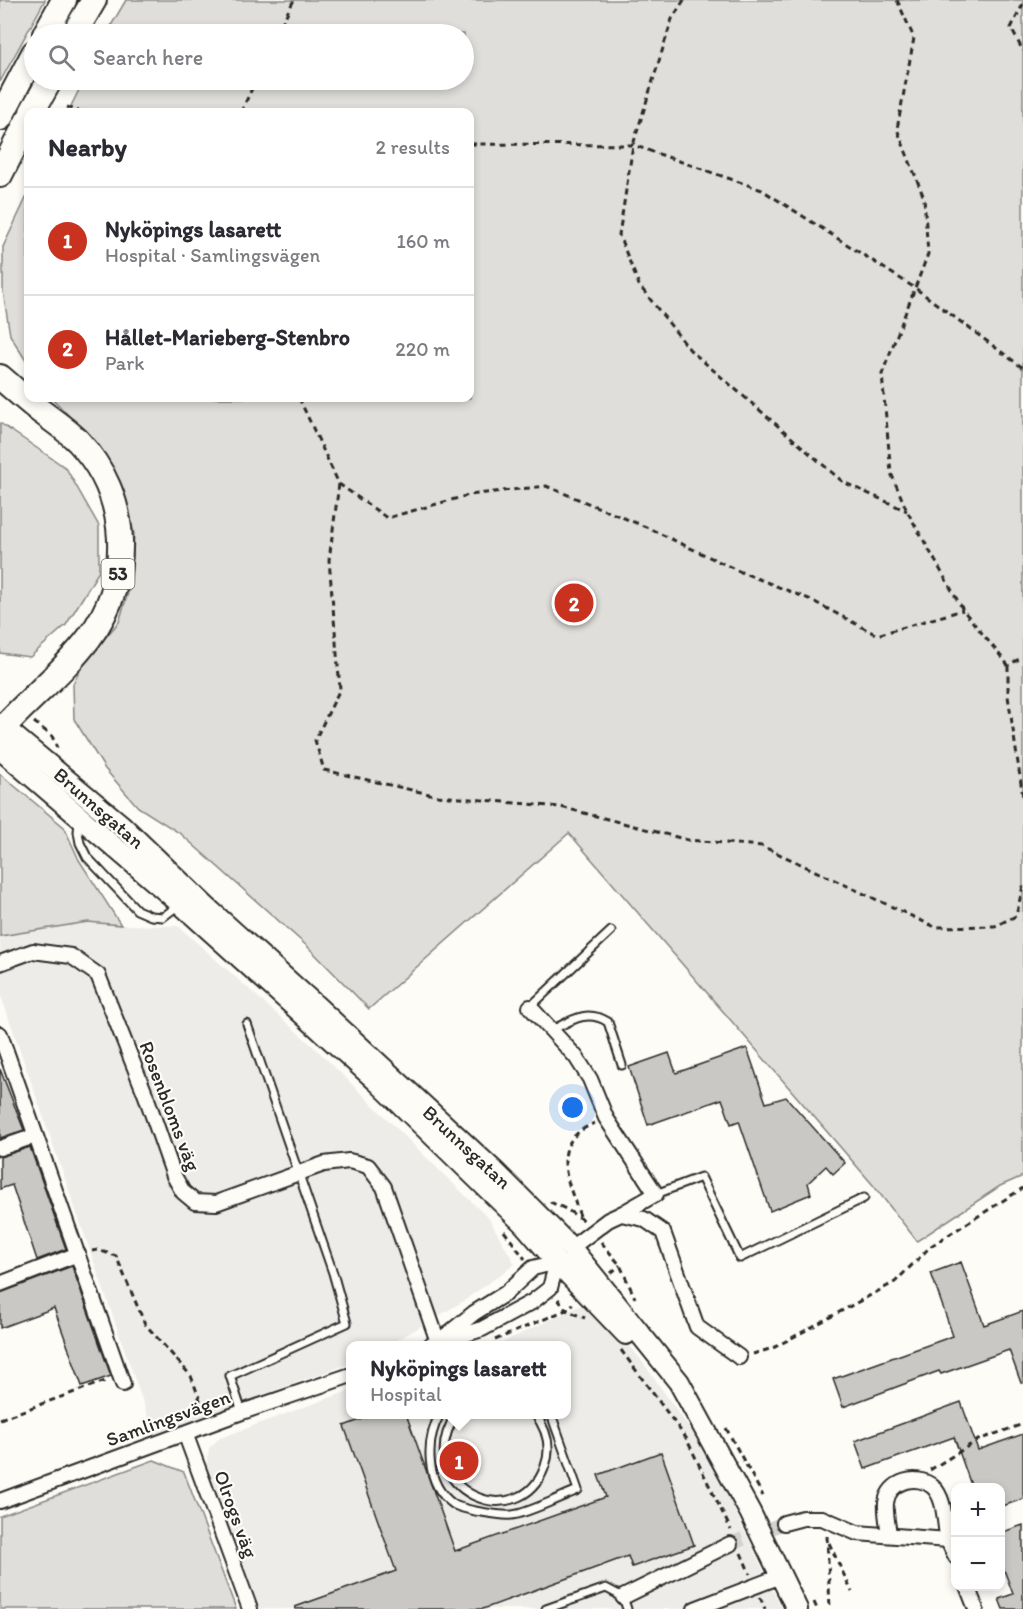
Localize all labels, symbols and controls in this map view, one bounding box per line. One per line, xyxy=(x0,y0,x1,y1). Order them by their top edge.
search box xyxy=(24,24,474,90)
icon: search xyxy=(45,41,78,74)
text: Search here xyxy=(93,44,203,71)
text: Nearby xyxy=(48,131,127,163)
text: 2 results xyxy=(376,135,450,159)
text: Nyköpings lasarett xyxy=(105,216,282,243)
text: 1 xyxy=(63,229,72,253)
text: 160 m xyxy=(397,229,450,253)
text: Hospital · Samlingsvägen xyxy=(105,243,320,267)
text: Hållet-Marieberg-Stenbro xyxy=(105,324,350,351)
text: 2 xyxy=(62,337,73,361)
text: 220 m xyxy=(395,337,450,361)
text: Park xyxy=(105,351,144,375)
road number: 53 xyxy=(102,559,134,589)
pin: 2 xyxy=(554,580,594,626)
street label: Brunnsgatan xyxy=(49,762,149,854)
street label: Rosenbloms väg xyxy=(134,1038,206,1175)
your location xyxy=(558,1093,587,1122)
street label: Brunnsgatan xyxy=(418,1100,516,1194)
popup xyxy=(346,1341,571,1419)
text: Nyköpings lasarett xyxy=(370,1355,547,1382)
text: Hospital xyxy=(370,1382,442,1406)
street label: Samlingsvägen xyxy=(103,1384,233,1451)
pin: 1 xyxy=(440,1438,478,1484)
street label: Olrogs väg xyxy=(209,1467,263,1562)
map controls xyxy=(951,1483,1005,1591)
button: + xyxy=(951,1483,1005,1537)
button: − xyxy=(951,1537,1005,1591)

